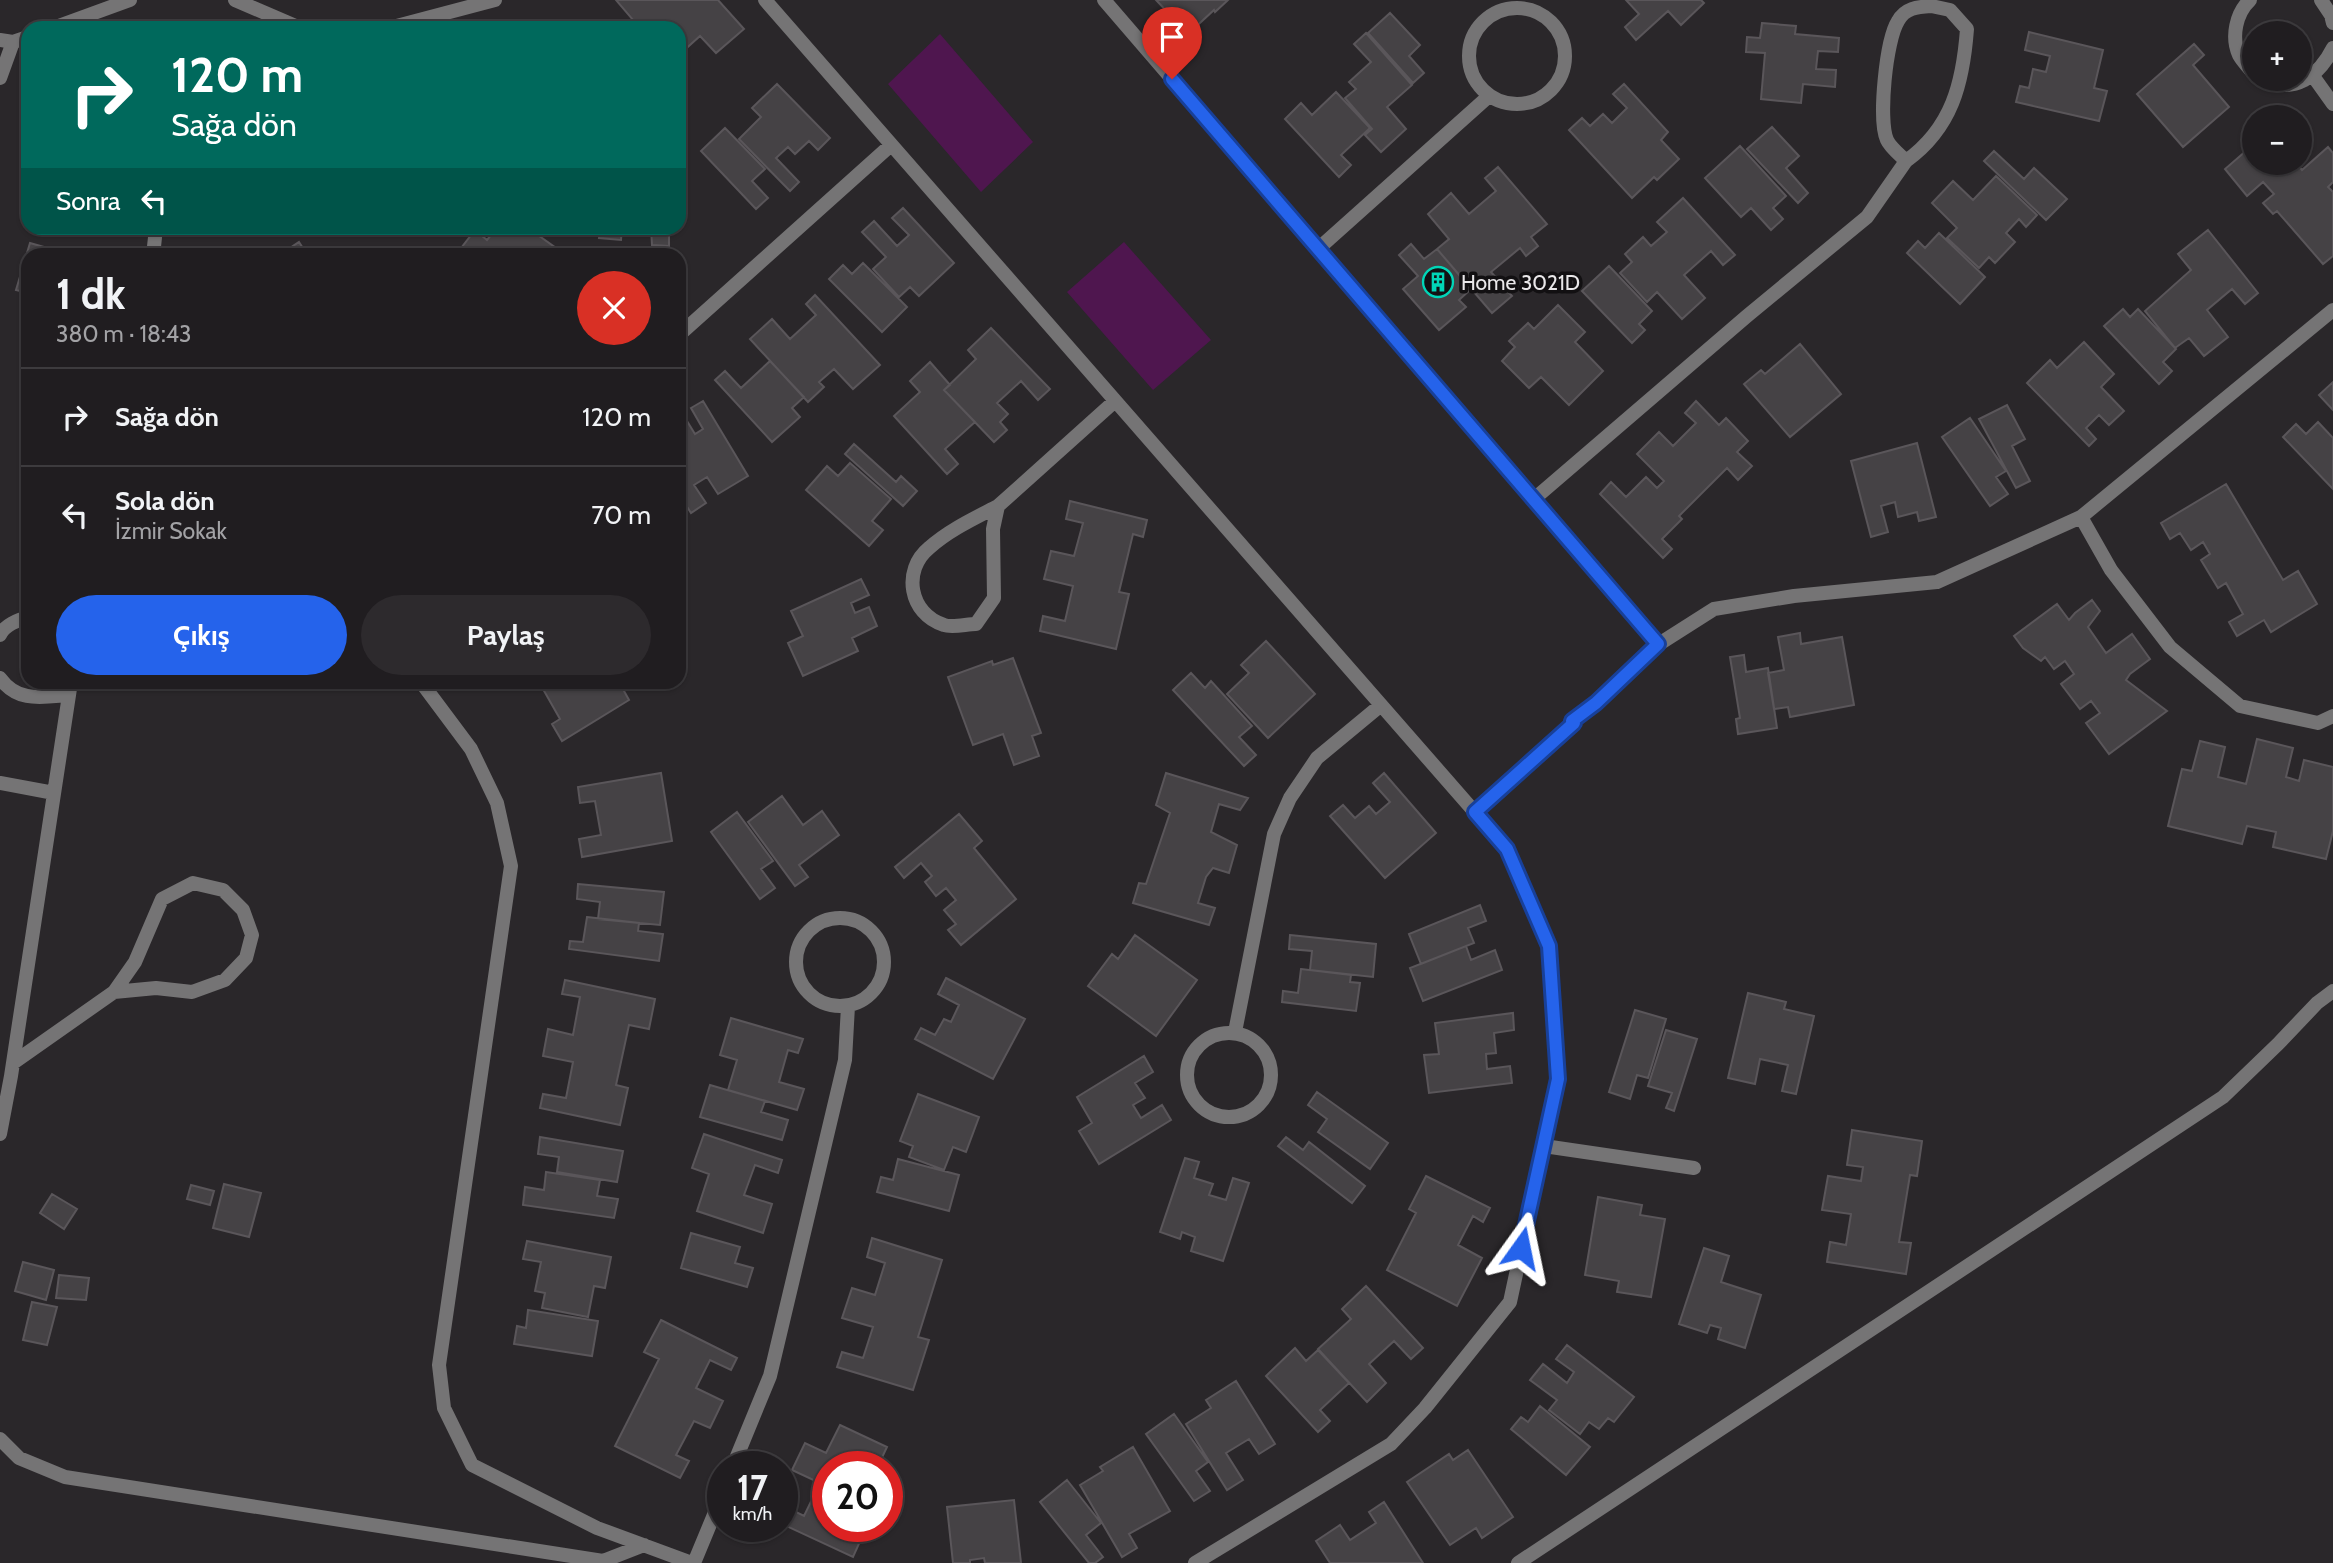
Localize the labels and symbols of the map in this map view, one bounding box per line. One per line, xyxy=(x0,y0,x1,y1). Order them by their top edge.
pin xyxy=(1142,7,1202,79)
building icon: Home 3021D xyxy=(1421,265,1455,299)
place label: Home 3021D xyxy=(1461,270,1580,295)
position arrow xyxy=(1484,1211,1558,1285)
speed limit sign: 20 xyxy=(812,1451,903,1542)

